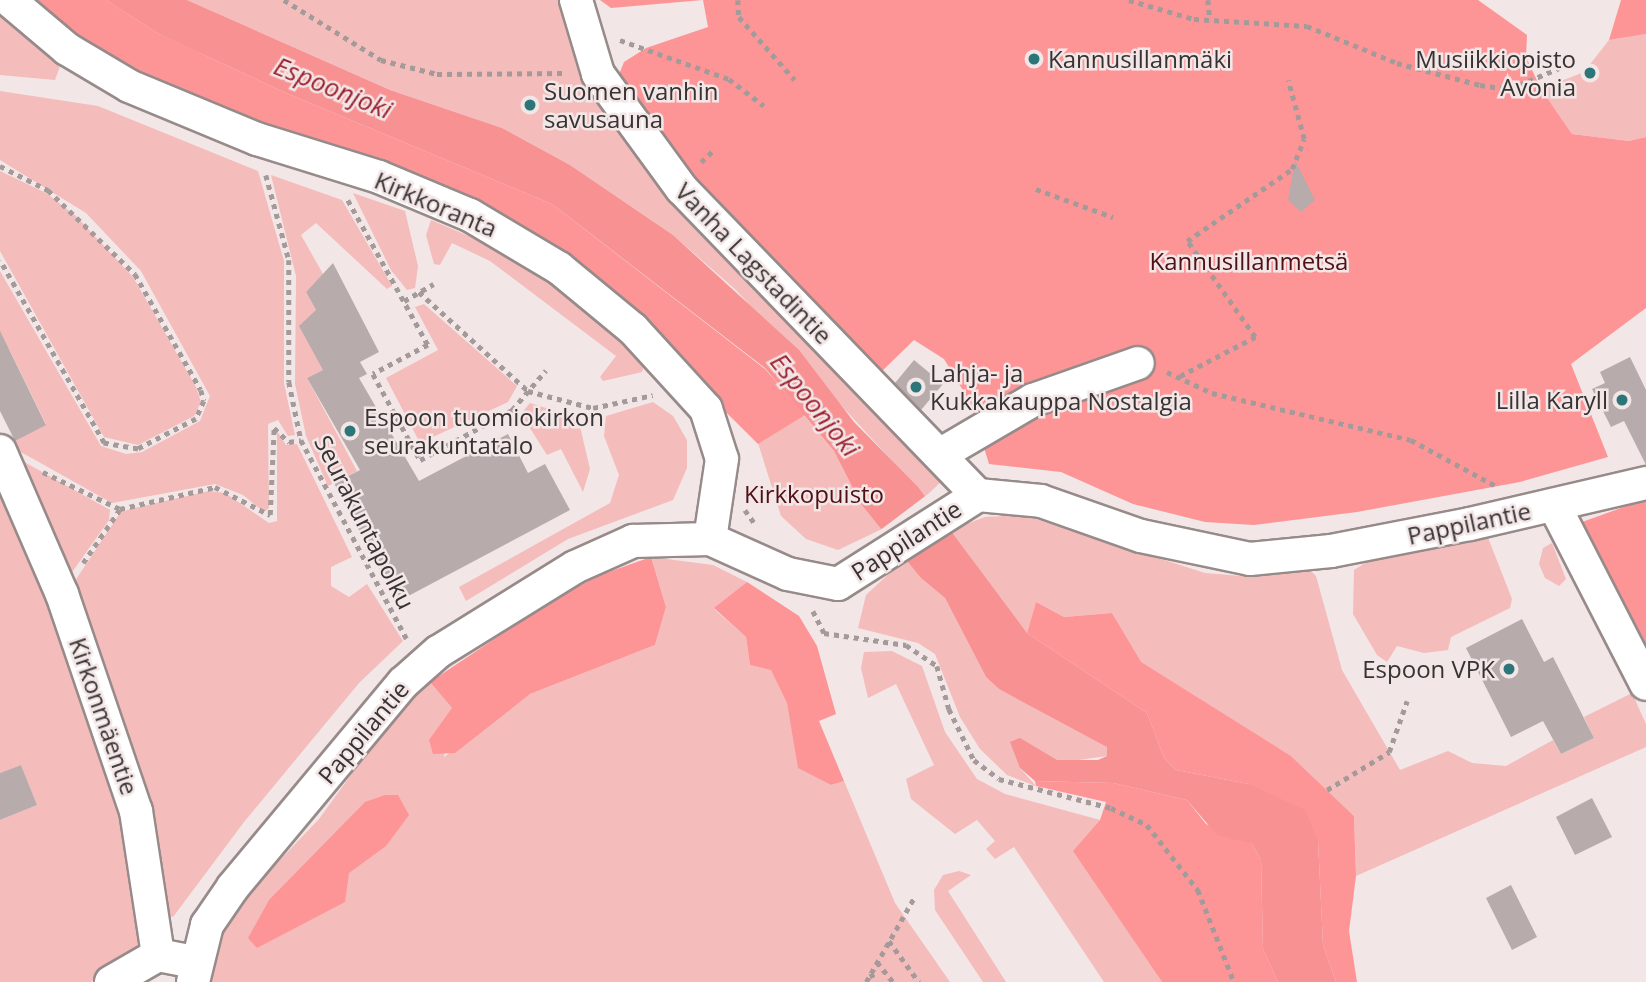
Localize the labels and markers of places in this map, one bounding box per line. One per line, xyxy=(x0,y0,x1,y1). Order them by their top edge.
place label: Kannusillanmäki xyxy=(1048,45,1232,73)
place label: Musiikkiopisto Avonia xyxy=(1415,45,1576,101)
marker: Kannusillanmäki xyxy=(1026,51,1042,67)
marker: Musiikkiopisto Avonia xyxy=(1582,65,1598,81)
place label: Suomen vanhin savusauna xyxy=(544,77,719,133)
marker: Suomen vanhin savusauna xyxy=(522,97,538,113)
place label: Lahja- ja Kukkakauppa Nostalgia xyxy=(930,359,1192,415)
marker: Lahja- ja Kukkakauppa Nostalgia xyxy=(908,379,924,395)
place label: Lilla Karyll xyxy=(1496,386,1608,414)
marker: Lilla Karyll xyxy=(1614,392,1630,408)
place label: Espoon tuomiokirkon seurakuntatalo xyxy=(364,403,604,459)
marker: Espoon tuomiokirkon seurakuntatalo xyxy=(342,423,358,439)
place label: Espoon VPK xyxy=(1362,655,1495,683)
marker: Espoon VPK xyxy=(1501,661,1517,677)

